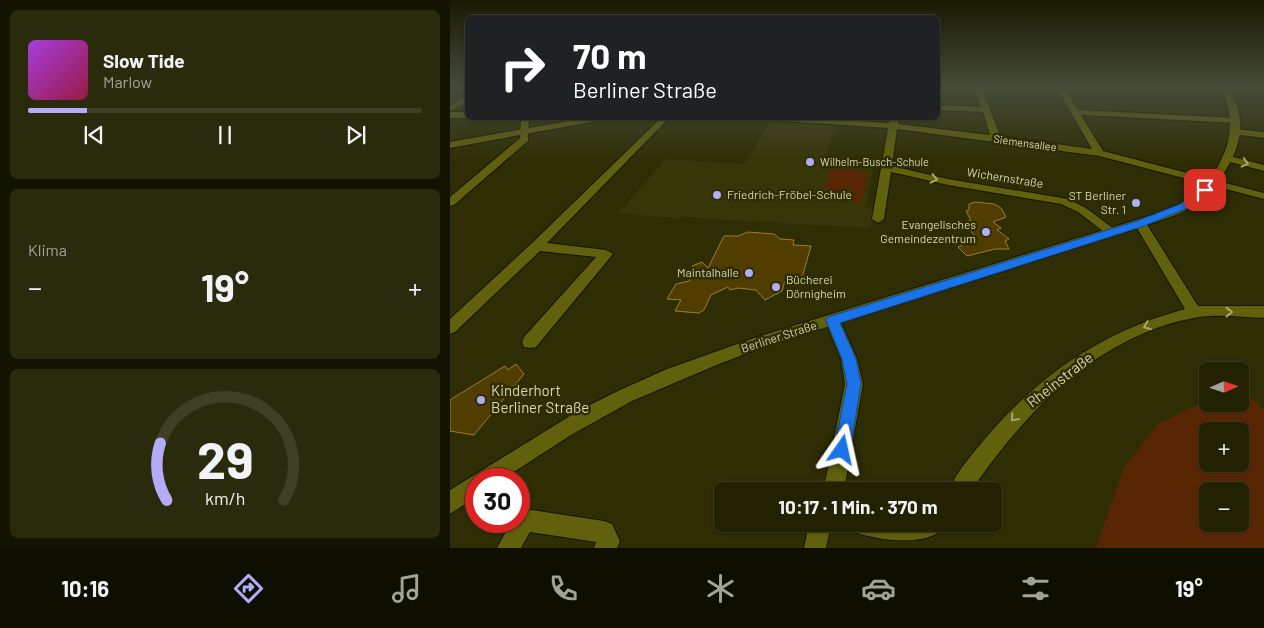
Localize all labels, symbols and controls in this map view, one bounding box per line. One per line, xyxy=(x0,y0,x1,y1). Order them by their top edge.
text: 70 m xyxy=(573,34,647,76)
icon: right xyxy=(490,35,555,100)
text: Slow Tide xyxy=(103,49,185,72)
text: Marlow xyxy=(103,72,152,91)
text: Berliner Straße xyxy=(573,76,717,102)
icon: previous xyxy=(80,121,108,149)
icon: pause xyxy=(211,121,239,149)
icon: next xyxy=(342,121,370,149)
street label: Siemensallee xyxy=(993,132,1058,153)
place label: Wilhelm-Busch-Schule xyxy=(820,155,929,168)
marker: Wilhelm-Busch-Schule xyxy=(804,156,816,168)
one-way arrow xyxy=(1241,158,1249,168)
street label: Wichernstraße xyxy=(966,164,1044,190)
pin xyxy=(1184,169,1226,211)
one-way arrow xyxy=(929,173,938,184)
icon: arrive xyxy=(1191,176,1219,204)
place label: Friedrich-Fröbel-Schule xyxy=(727,187,852,201)
place label: ST Berliner Str. 1 xyxy=(1069,188,1127,216)
marker: Friedrich-Fröbel-Schule xyxy=(711,189,723,201)
marker: ST Berliner Str. 1 xyxy=(1130,197,1142,209)
place label: Evangelisches Gemeindezentrum xyxy=(880,217,976,245)
marker: Evangelisches Gemeindezentrum xyxy=(980,226,992,238)
text: Klima xyxy=(28,240,67,259)
text: 19° xyxy=(201,264,249,310)
place label: Maintalhalle xyxy=(677,265,739,279)
marker: Maintalhalle xyxy=(743,267,755,279)
text: − xyxy=(28,270,42,304)
text: + xyxy=(408,270,422,304)
place label: Bücherei Dörnigheim xyxy=(786,272,846,300)
marker: Bücherei Dörnigheim xyxy=(770,281,782,293)
one-way arrow xyxy=(1226,307,1233,317)
street label: Berliner Straße xyxy=(739,317,818,355)
one-way arrow xyxy=(1143,320,1152,330)
street label: Rheinstraße xyxy=(1023,348,1096,411)
north arrow xyxy=(1199,362,1249,412)
map controls xyxy=(1199,362,1249,532)
place label: Kinderhort Berliner Straße xyxy=(491,381,589,416)
marker: Kinderhort Berliner Straße xyxy=(475,394,487,406)
one-way arrow xyxy=(1011,412,1020,421)
button: + xyxy=(1199,422,1249,472)
position arrow xyxy=(815,423,867,475)
text: 29 xyxy=(197,427,253,489)
speed limit sign: 30 xyxy=(465,468,530,533)
button: − xyxy=(1199,482,1249,532)
text: km/h xyxy=(205,487,245,509)
text: 10:17 · 1 Min. · 370 m xyxy=(778,495,938,518)
icon: directions xyxy=(231,571,266,606)
icon: music xyxy=(389,571,424,606)
icon: phone xyxy=(546,571,581,606)
icon: climate xyxy=(703,571,738,606)
icon: car xyxy=(861,571,896,606)
icon: filters xyxy=(1018,571,1053,606)
text: 10:16 xyxy=(61,575,109,601)
text: 19° xyxy=(1175,575,1203,601)

